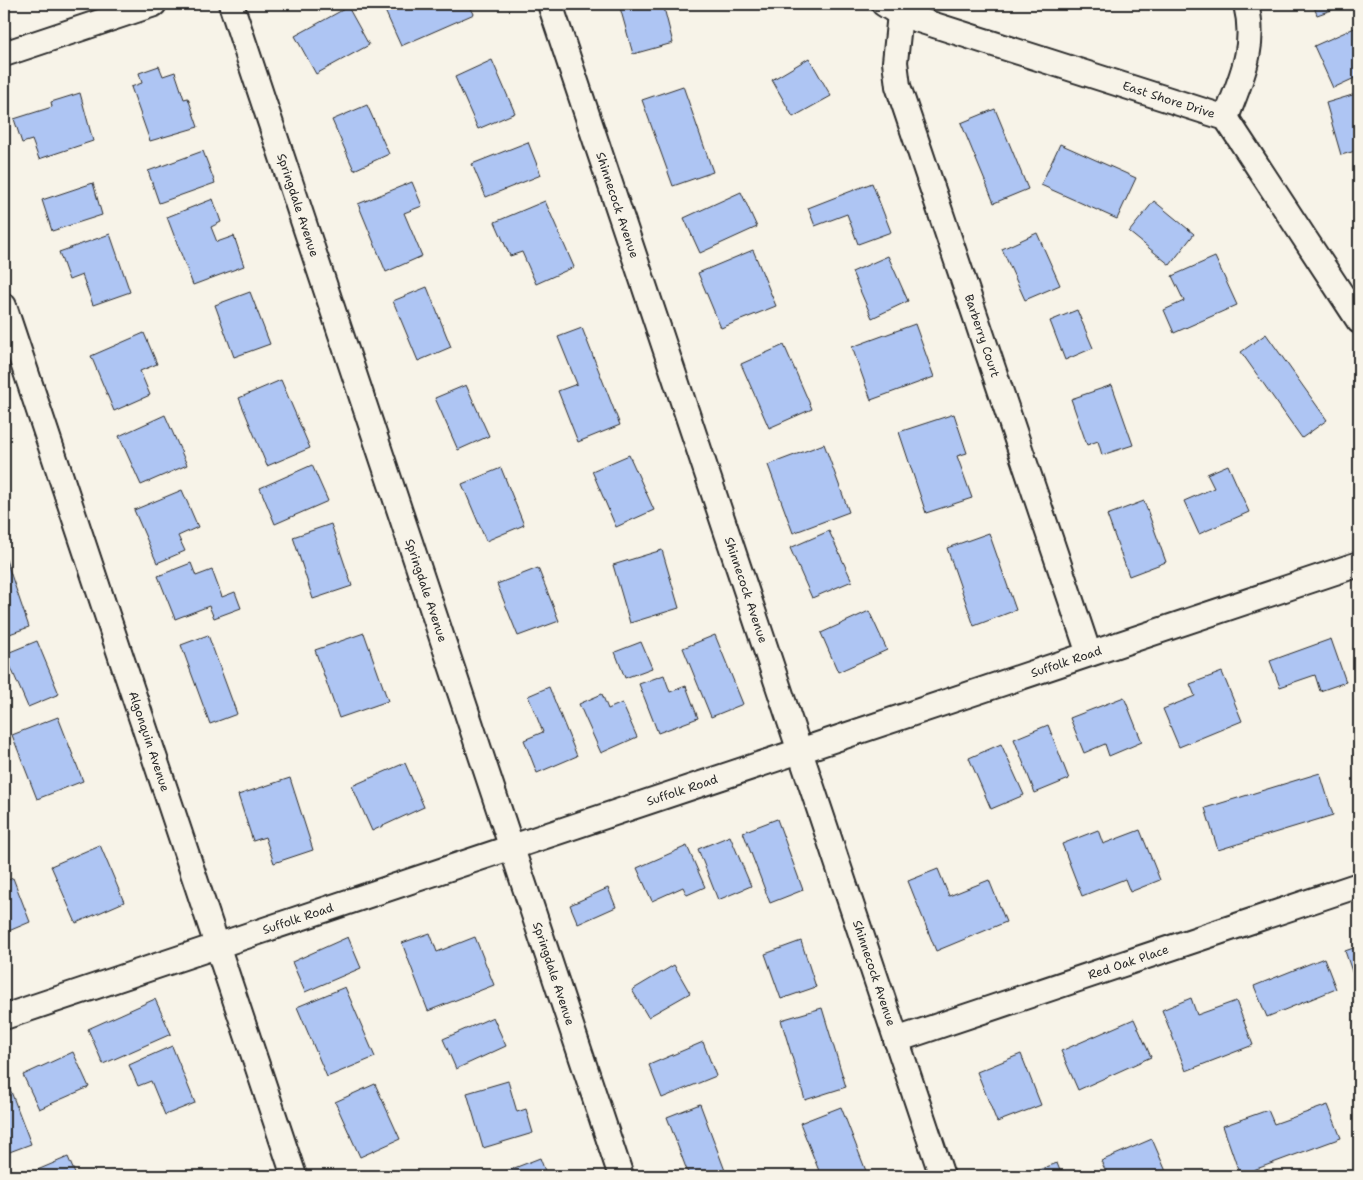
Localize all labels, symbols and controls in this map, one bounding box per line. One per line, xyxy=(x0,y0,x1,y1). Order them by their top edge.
street label: East Shore Drive xyxy=(1120,77,1217,122)
street label: Shinnecock Avenue xyxy=(592,150,642,260)
street label: Springdale Avenue xyxy=(273,151,323,259)
street label: Barberry Court xyxy=(961,292,1003,379)
street label: Shinnecock Avenue xyxy=(721,535,771,645)
street label: Springdale Avenue xyxy=(402,537,451,644)
street label: Suffolk Road xyxy=(1029,642,1104,681)
street label: Algonquin Avenue xyxy=(125,689,173,794)
street label: Suffolk Road xyxy=(645,771,720,810)
street label: Suffolk Road xyxy=(260,899,336,938)
street label: Shinnecock Avenue xyxy=(849,918,899,1029)
street label: Springdale Avenue xyxy=(529,920,578,1028)
street label: Red Oak Place xyxy=(1086,941,1171,983)

